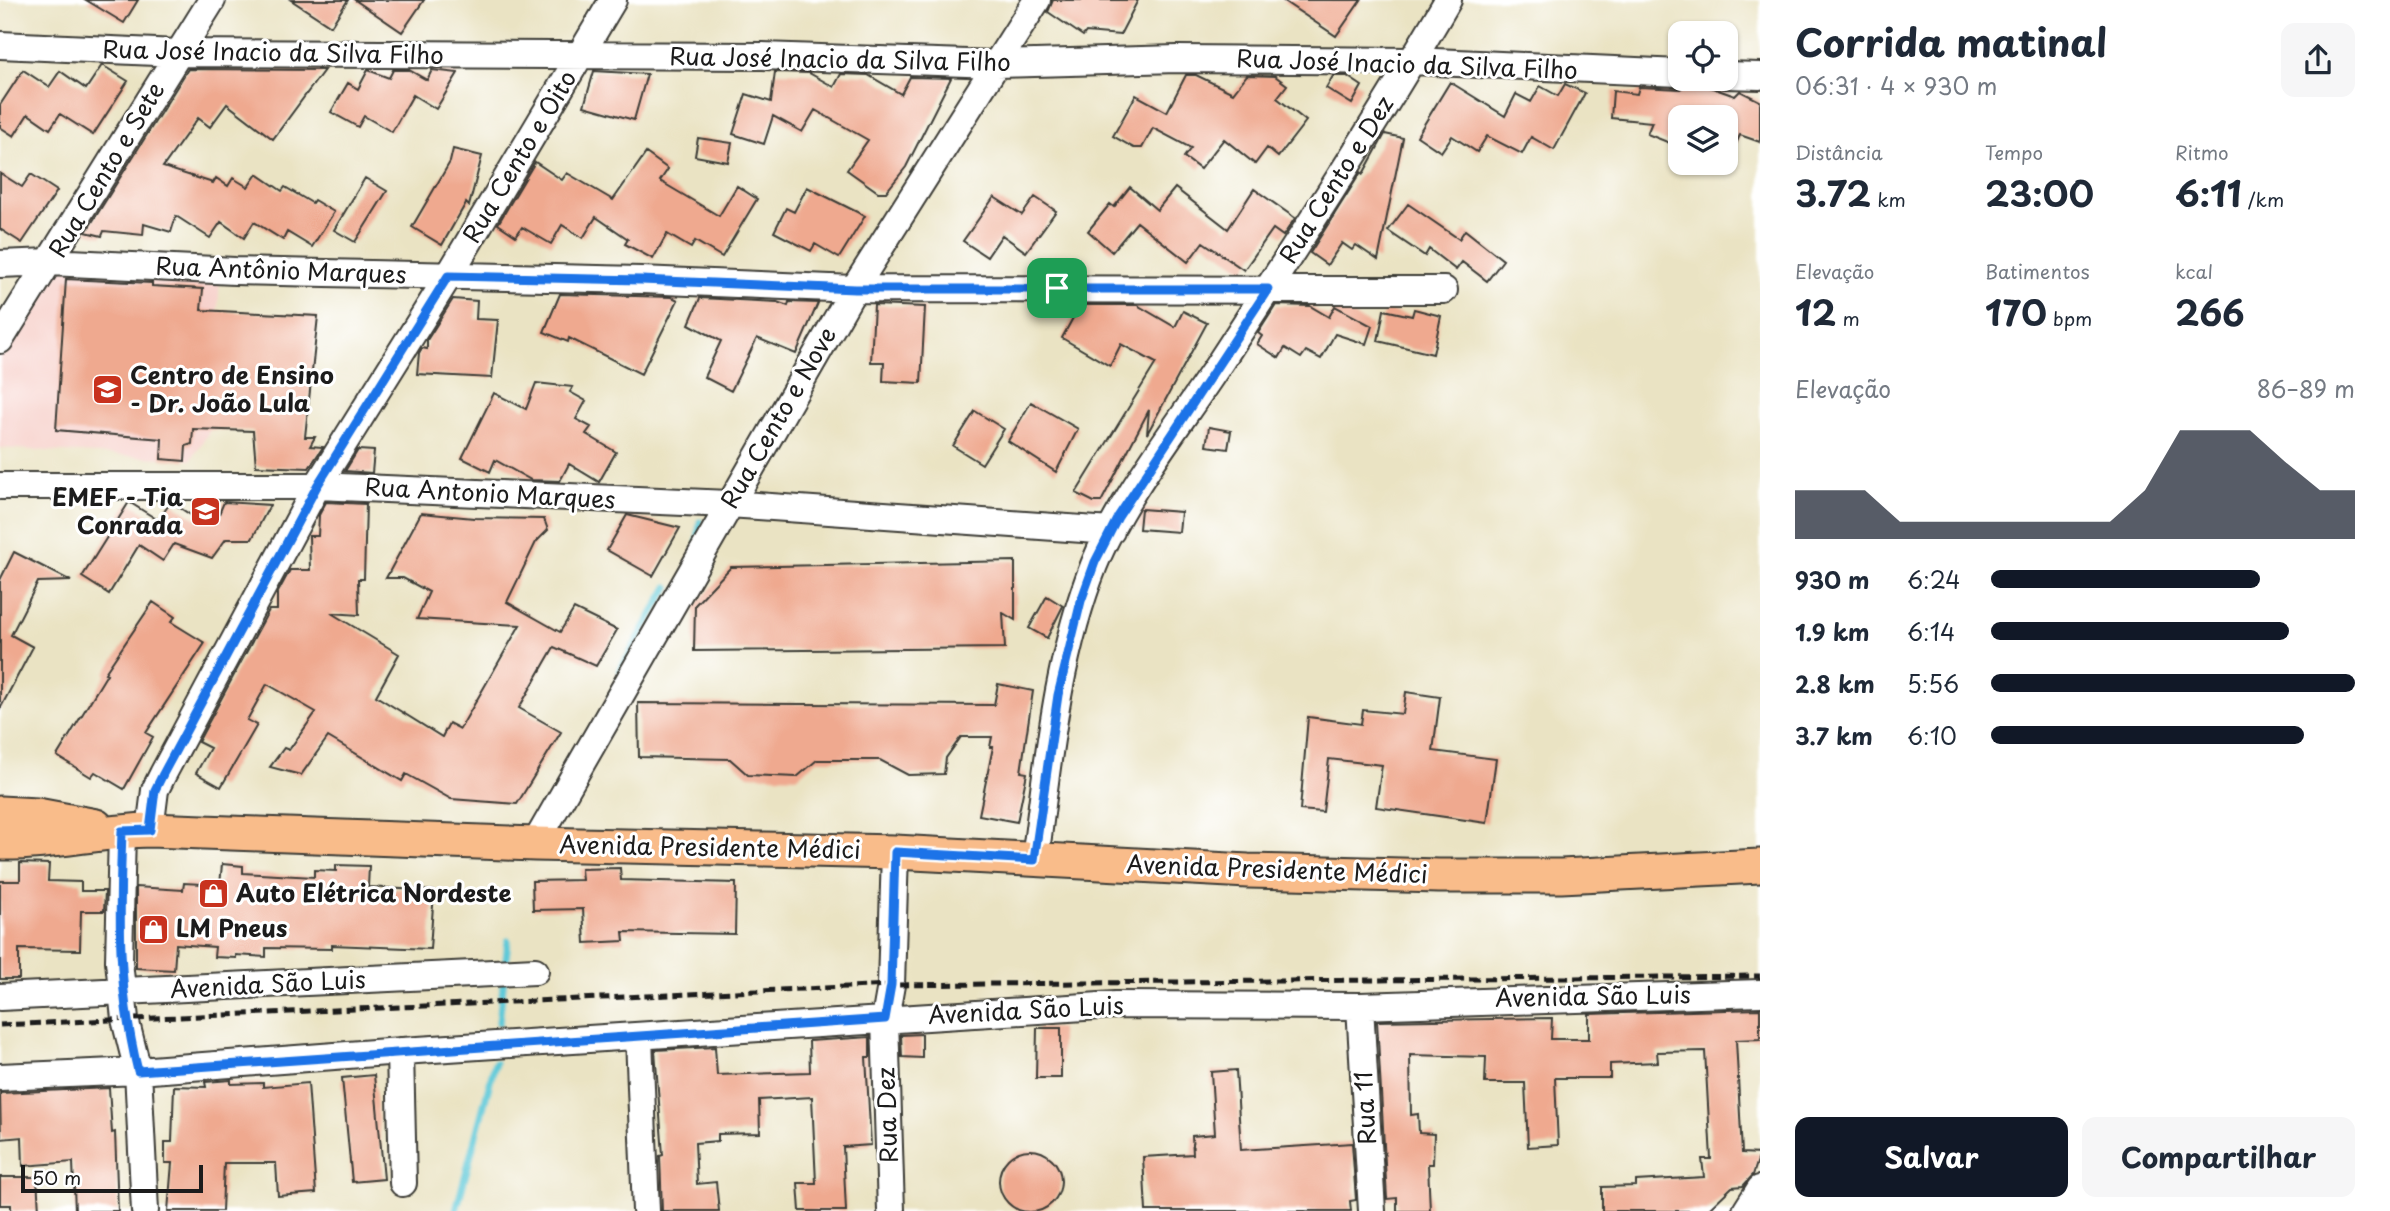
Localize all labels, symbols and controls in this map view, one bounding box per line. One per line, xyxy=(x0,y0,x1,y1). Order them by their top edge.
text: Corrida matinal xyxy=(1795,13,2107,70)
map controls xyxy=(1668,21,1738,175)
button: locate xyxy=(1668,21,1738,91)
button: share xyxy=(2281,23,2355,97)
street label: Rua José Inacio da Silva Filho xyxy=(102,30,444,72)
street label: Rua José Inacio da Silva Filho xyxy=(669,37,1011,79)
street label: Rua José Inacio da Silva Filho xyxy=(1236,39,1578,87)
street label: Rua Cento e Oito xyxy=(452,63,584,249)
text: 06:31 · 4 × 930 m xyxy=(1795,68,1997,103)
street label: Rua Cento e Sete xyxy=(38,74,172,264)
street label: Rua Cento e Dez xyxy=(1269,88,1401,270)
button: layers xyxy=(1668,105,1738,175)
text: Distância xyxy=(1795,138,1883,166)
text: Tempo xyxy=(1985,138,2043,166)
text: Ritmo xyxy=(2175,138,2229,166)
text: 3.72 xyxy=(1795,166,1871,219)
text: 23:00 xyxy=(1985,166,2094,219)
text: 6:11 xyxy=(2175,166,2242,219)
text: km xyxy=(1871,185,1906,213)
text: /km xyxy=(2242,185,2284,213)
street label: Rua Antônio Marques xyxy=(155,247,407,291)
text: Elevação xyxy=(1795,257,1874,285)
text: Batimentos xyxy=(1985,257,2089,285)
text: kcal xyxy=(2175,257,2213,285)
pin xyxy=(1027,258,1087,318)
icon: arrive xyxy=(1038,269,1076,307)
text: 12 xyxy=(1795,285,1836,338)
text: 170 xyxy=(1985,285,2047,338)
text: 266 xyxy=(2175,285,2245,338)
text: m xyxy=(1836,304,1860,332)
text: bpm xyxy=(2047,304,2092,332)
street label: Rua Cento e Nove xyxy=(711,319,844,515)
place label: Centro de Ensino - Dr. João Lula xyxy=(130,356,334,420)
text: Elevação xyxy=(1795,371,1891,406)
text: 86–89 m xyxy=(2257,371,2355,406)
school or university icon: Centro de Ensino - Dr. João Lula xyxy=(90,373,124,407)
street label: Rua Antonio Marques xyxy=(364,467,617,517)
place label: EMEF - Tia Conrada xyxy=(52,478,184,542)
school or university icon: EMEF - Tia Conrada xyxy=(189,495,223,529)
text: 930 m xyxy=(1795,562,1870,597)
text: 6:24 xyxy=(1907,562,1961,597)
text: 1.9 km xyxy=(1795,614,1869,649)
text: 6:14 xyxy=(1907,614,1955,649)
text: 2.8 km xyxy=(1795,666,1875,701)
text: 5:56 xyxy=(1907,666,1959,701)
text: 3.7 km xyxy=(1795,718,1873,753)
text: 6:10 xyxy=(1907,718,1957,753)
street label: Avenida Presidente Médici xyxy=(559,825,861,867)
street label: Avenida Presidente Médici xyxy=(1126,845,1428,891)
place label: Auto Elétrica Nordeste xyxy=(236,874,511,910)
shop icon: Auto Elétrica Nordeste xyxy=(196,877,230,911)
place label: LM Pneus xyxy=(176,909,287,945)
shop icon: LM Pneus xyxy=(136,912,170,946)
street label: Avenida São Luis xyxy=(169,960,367,1006)
street label: Avenida São Luis xyxy=(1495,975,1691,1015)
street label: Avenida São Luis xyxy=(927,986,1125,1032)
street label: Rua Dez xyxy=(866,1066,906,1164)
street label: Rua 11 xyxy=(1344,1070,1384,1146)
button: Salvar xyxy=(1795,1117,2068,1197)
button: Compartilhar xyxy=(2082,1117,2355,1197)
scale bar xyxy=(21,1162,203,1194)
text: 50 m xyxy=(32,1163,81,1191)

